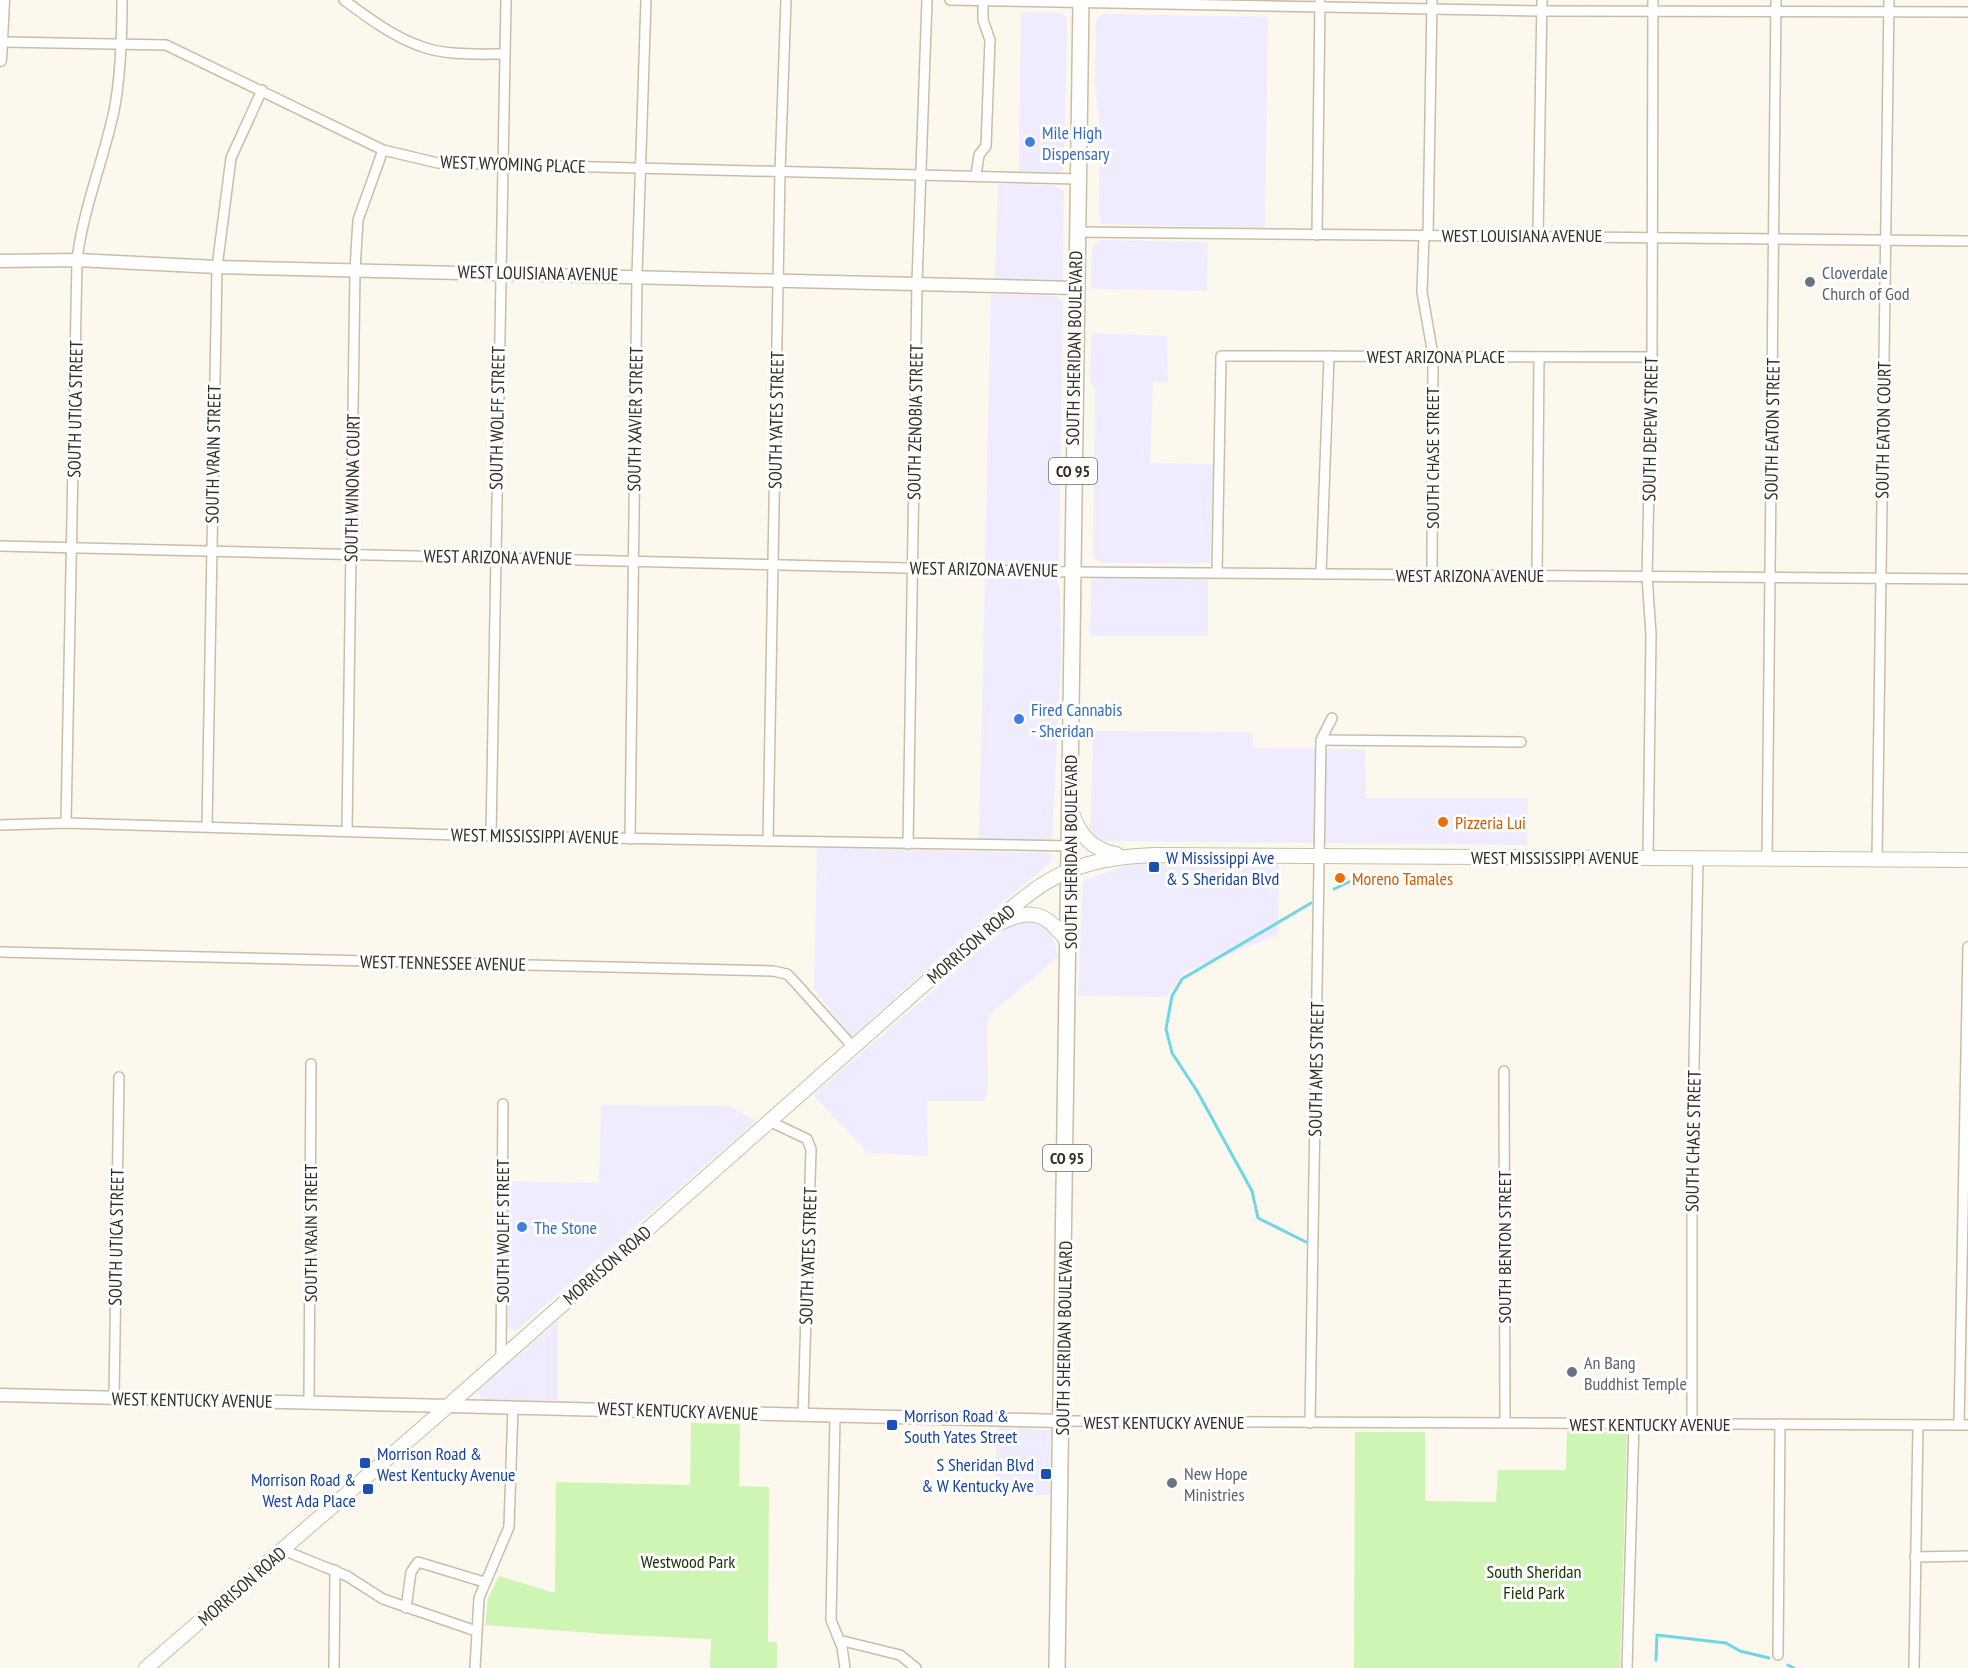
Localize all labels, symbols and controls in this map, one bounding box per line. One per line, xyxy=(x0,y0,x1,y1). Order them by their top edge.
place label: Mile High Dispensary xyxy=(1042,121,1110,165)
marker: Mile High Dispensary xyxy=(1023,135,1037,149)
street label: WEST WYOMING PLACE xyxy=(440,150,586,178)
street label: WEST LOUISIANA AVENUE xyxy=(1442,224,1602,247)
street label: SOUTH SHERIDAN BOULEVARD xyxy=(1061,250,1087,446)
street label: WEST LOUISIANA AVENUE xyxy=(457,260,619,286)
place label: Cloverdale Church of God xyxy=(1822,261,1910,305)
marker: Cloverdale Church of God xyxy=(1803,275,1817,289)
street label: SOUTH UTICA STREET xyxy=(62,340,88,478)
street label: SOUTH ZENOBIA STREET xyxy=(902,344,928,500)
street label: WEST ARIZONA PLACE xyxy=(1367,345,1505,368)
street label: SOUTH WOLFF STREET xyxy=(484,346,510,490)
street label: SOUTH XAVIER STREET xyxy=(622,346,648,492)
street label: SOUTH YATES STREET xyxy=(763,351,789,489)
street label: SOUTH DEPEW STREET xyxy=(1637,356,1663,502)
street label: SOUTH EATON STREET xyxy=(1759,358,1785,500)
street label: SOUTH EATON COURT xyxy=(1870,361,1896,499)
street label: SOUTH VRAIN STREET xyxy=(200,384,226,524)
street label: SOUTH CHASE STREET xyxy=(1421,387,1444,529)
street label: SOUTH WINONA COURT xyxy=(339,414,365,562)
road number: CO 95 xyxy=(1049,458,1097,484)
street label: WEST ARIZONA AVENUE xyxy=(423,544,573,570)
street label: WEST ARIZONA AVENUE xyxy=(909,556,1059,582)
street label: WEST ARIZONA AVENUE xyxy=(1396,564,1544,587)
place label: Fired Cannabis - Sheridan xyxy=(1031,698,1122,742)
marker: Fired Cannabis - Sheridan xyxy=(1012,712,1026,726)
street label: SOUTH SHERIDAN BOULEVARD xyxy=(1059,755,1082,949)
place label: Pizzeria Lui xyxy=(1455,811,1526,834)
marker: Pizzeria Lui xyxy=(1436,815,1450,829)
street label: WEST MISSISSIPPI AVENUE xyxy=(451,823,619,849)
place label: W Mississippi Ave & S Sheridan Blvd xyxy=(1166,846,1279,890)
street label: WEST MISSISSIPPI AVENUE xyxy=(1471,846,1639,869)
marker: W Mississippi Ave & S Sheridan Blvd xyxy=(1147,860,1161,874)
place label: Moreno Tamales xyxy=(1352,867,1453,890)
marker: Moreno Tamales xyxy=(1333,871,1347,885)
street label: MORRISON ROAD xyxy=(922,899,1020,989)
street label: WEST TENNESSEE AVENUE xyxy=(360,950,526,976)
street label: SOUTH AMES STREET xyxy=(1303,1001,1329,1137)
street label: SOUTH CHASE STREET xyxy=(1680,1070,1706,1212)
road number: CO 95 xyxy=(1043,1145,1091,1171)
street label: SOUTH WOLFF STREET xyxy=(491,1159,514,1303)
street label: SOUTH VRAIN STREET xyxy=(299,1164,322,1302)
street label: SOUTH UTICA STREET xyxy=(103,1168,129,1306)
street label: SOUTH BENTON STREET xyxy=(1493,1171,1516,1324)
street label: SOUTH YATES STREET xyxy=(794,1187,822,1325)
place label: The Stone xyxy=(534,1216,597,1239)
marker: The Stone xyxy=(515,1220,529,1234)
street label: MORRISON ROAD xyxy=(558,1220,656,1310)
street label: SOUTH SHERIDAN BOULEVARD xyxy=(1051,1240,1077,1436)
place label: An Bang Buddhist Temple xyxy=(1584,1351,1687,1395)
marker: An Bang Buddhist Temple xyxy=(1565,1365,1579,1379)
street label: WEST KENTUCKY AVENUE xyxy=(111,1387,273,1413)
street label: WEST KENTUCKY AVENUE xyxy=(597,1397,759,1425)
place label: Morrison Road & South Yates Street xyxy=(904,1404,1017,1448)
street label: WEST KENTUCKY AVENUE xyxy=(1083,1411,1245,1434)
street label: WEST KENTUCKY AVENUE xyxy=(1569,1413,1731,1436)
marker: Morrison Road & South Yates Street xyxy=(885,1418,899,1432)
place label: Morrison Road & West Kentucky Avenue xyxy=(377,1442,516,1486)
place label: S Sheridan Blvd & W Kentucky Ave xyxy=(922,1453,1034,1497)
marker: Morrison Road & West Kentucky Avenue xyxy=(358,1456,372,1470)
place label: New Hope Ministries xyxy=(1184,1462,1248,1506)
marker: S Sheridan Blvd & W Kentucky Ave xyxy=(1039,1467,1053,1481)
place label: Morrison Road & West Ada Place xyxy=(251,1468,356,1512)
marker: New Hope Ministries xyxy=(1165,1476,1179,1490)
marker: Morrison Road & West Ada Place xyxy=(361,1482,375,1496)
street label: MORRISON ROAD xyxy=(193,1541,291,1631)
park label: Westwood Park xyxy=(641,1550,735,1573)
park label: South Sheridan Field Park xyxy=(1487,1560,1581,1604)

